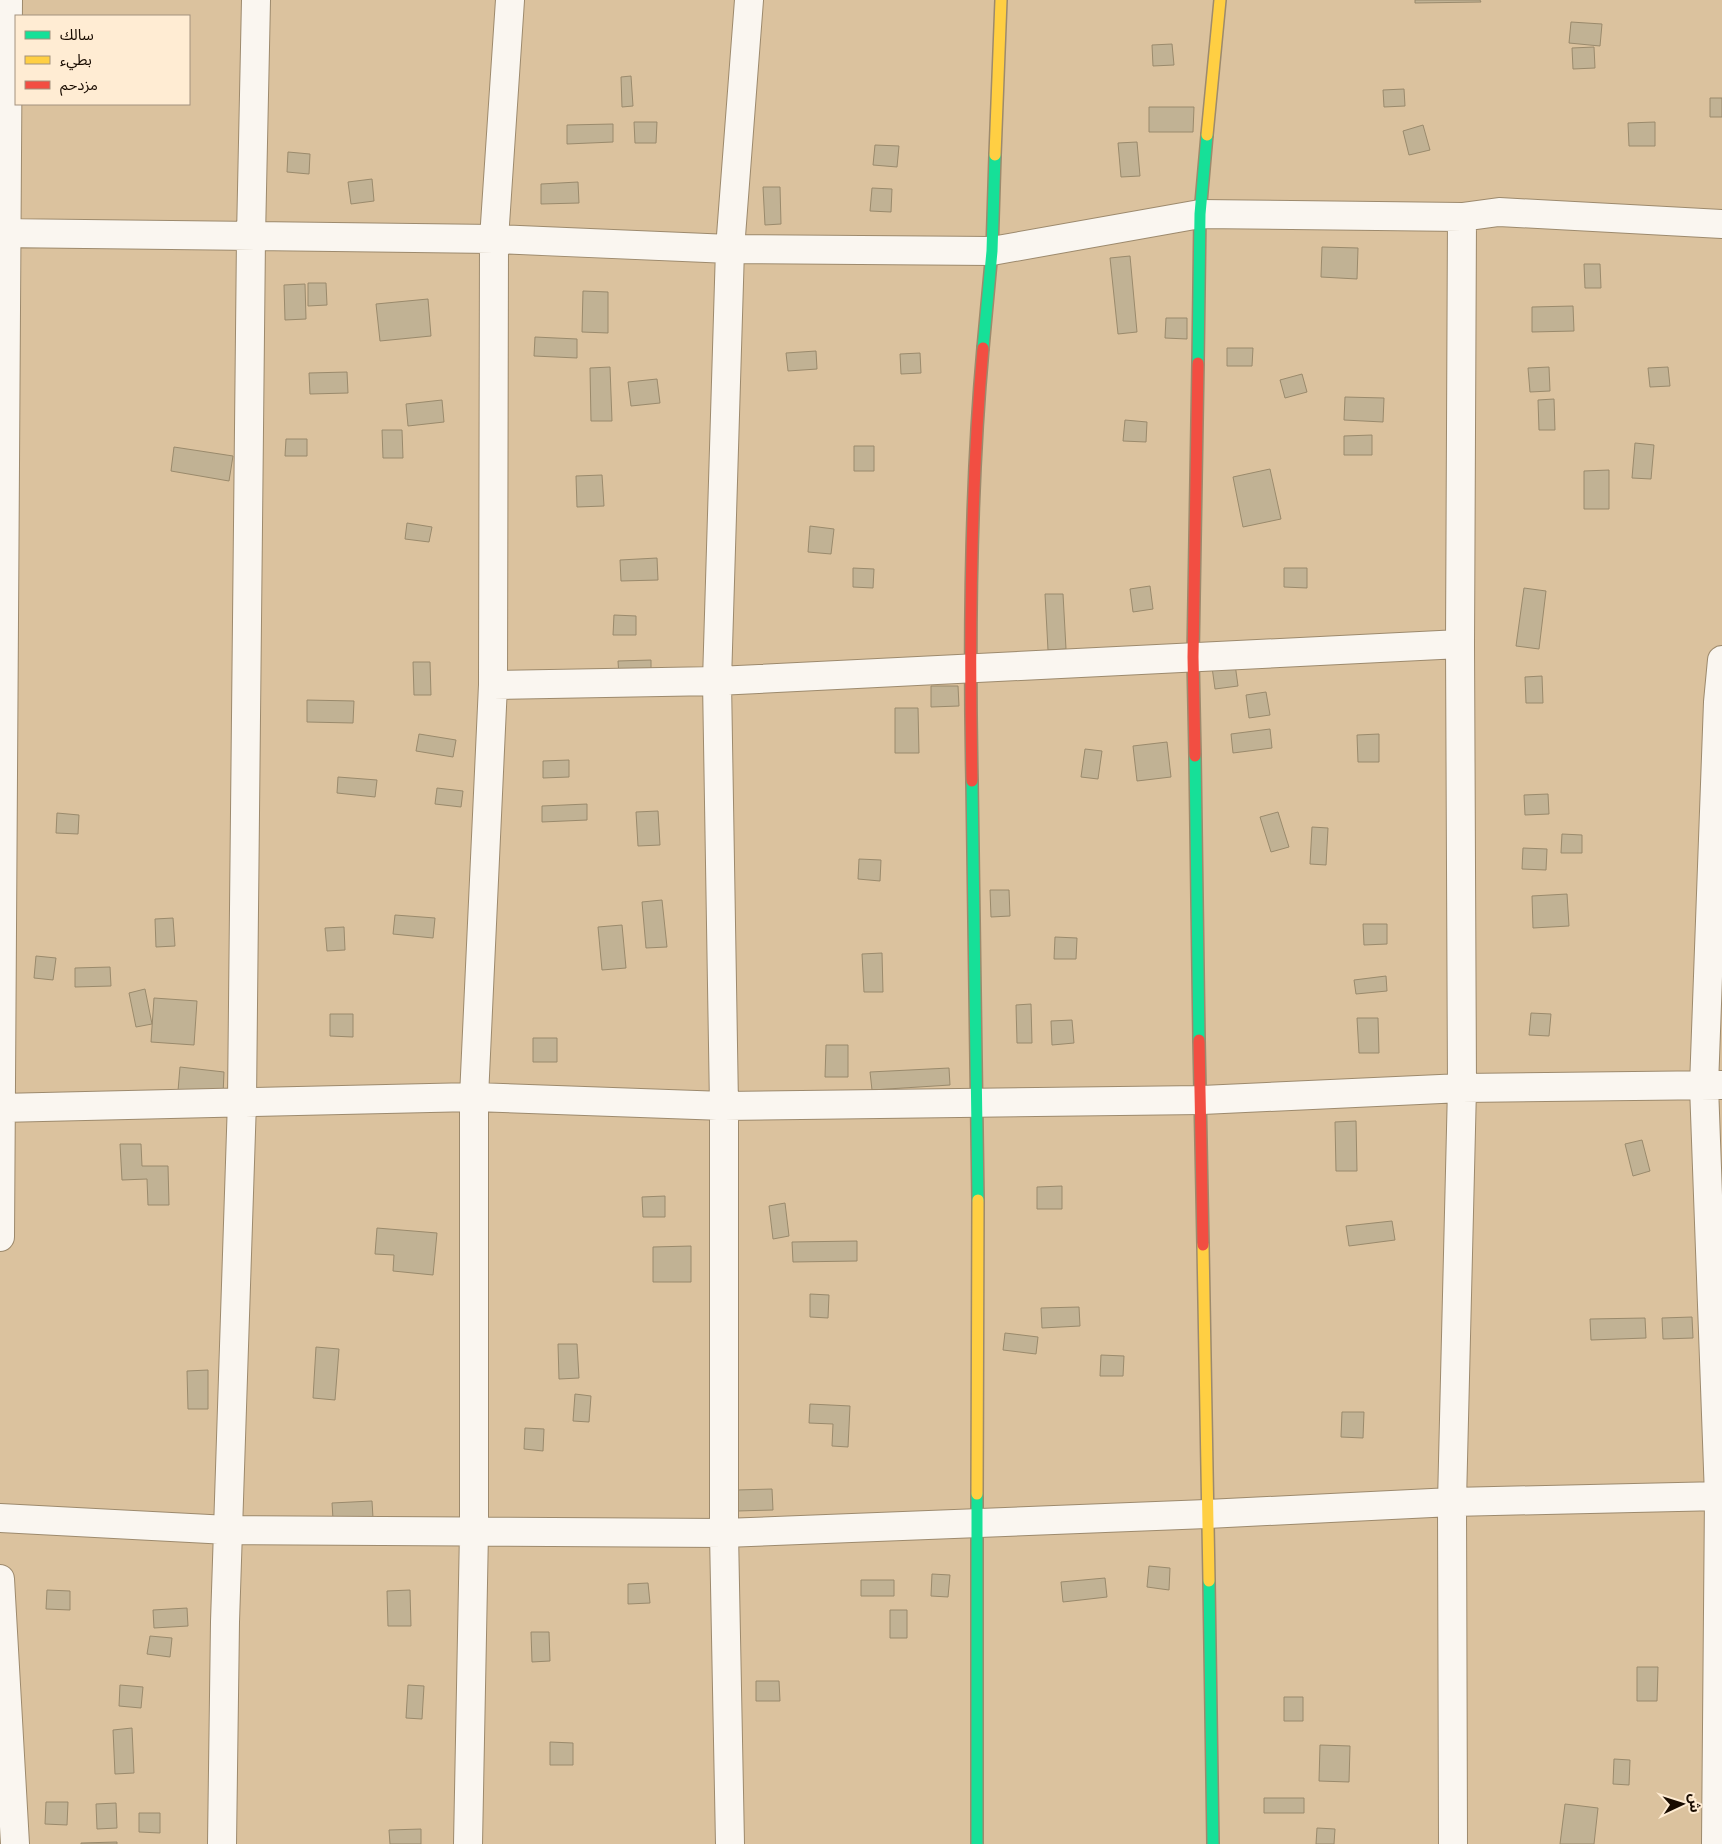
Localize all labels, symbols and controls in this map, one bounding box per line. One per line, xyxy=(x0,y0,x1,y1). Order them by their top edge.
legend xyxy=(15,15,190,105)
text: سالك xyxy=(60,25,94,44)
text: بطيء xyxy=(60,50,92,71)
text: مزدحم xyxy=(60,75,98,96)
north arrow xyxy=(1657,1779,1707,1829)
text: ش xyxy=(1685,1793,1705,1813)

